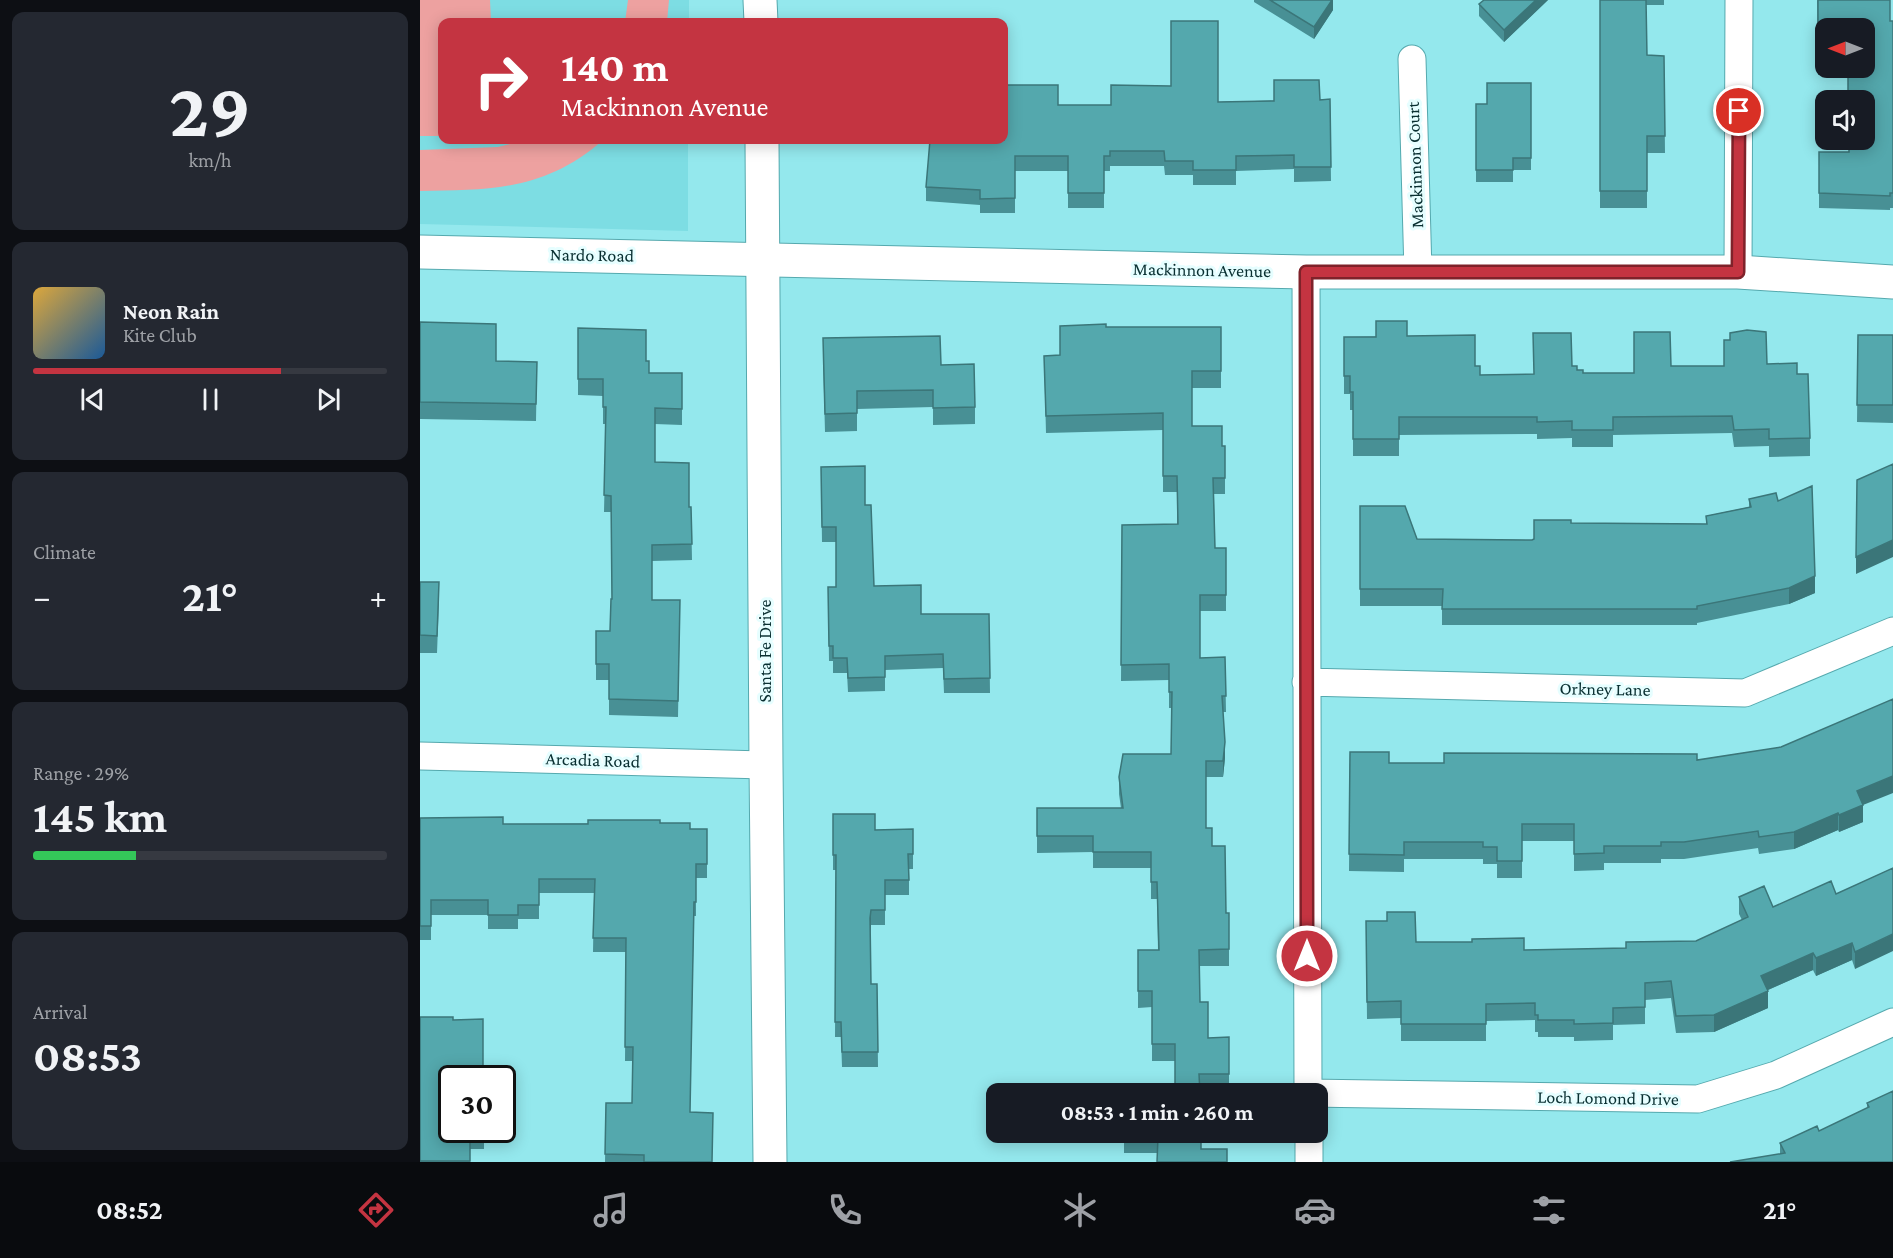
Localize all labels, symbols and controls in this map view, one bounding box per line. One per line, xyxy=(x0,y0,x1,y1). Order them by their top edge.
north arrow xyxy=(1815,18,1875,78)
map controls xyxy=(1815,18,1875,150)
icon: right xyxy=(462,42,540,120)
text: 140 m xyxy=(561,43,669,90)
text: 29 xyxy=(169,66,251,153)
pin xyxy=(1713,85,1764,136)
button: sound xyxy=(1815,90,1875,150)
text: Mackinnon Avenue xyxy=(561,92,768,122)
icon: arrive xyxy=(1722,94,1755,127)
street label: Mackinnon Court xyxy=(1403,100,1427,229)
text: km/h xyxy=(188,149,232,171)
street label: Nardo Road xyxy=(550,244,635,266)
street label: Mackinnon Avenue xyxy=(1133,259,1271,281)
text: Neon Rain xyxy=(123,299,219,324)
text: Kite Club xyxy=(123,324,197,346)
icon: previous xyxy=(76,383,109,416)
icon: pause xyxy=(194,383,227,416)
icon: next xyxy=(312,383,345,416)
text: Climate xyxy=(33,541,96,563)
text: 21° xyxy=(182,571,238,621)
text: − xyxy=(33,578,50,615)
text: + xyxy=(370,578,387,615)
street label: Santa Fe Drive xyxy=(755,599,775,702)
street label: Orkney Lane xyxy=(1559,678,1651,700)
street label: Arcadia Road xyxy=(545,748,641,772)
text: Range · 29% xyxy=(33,762,129,784)
text: 145 km xyxy=(33,792,167,842)
position arrow xyxy=(1275,924,1339,988)
text: Arrival xyxy=(33,1001,87,1023)
text: 08:53 xyxy=(33,1031,142,1081)
speed limit sign: 30 xyxy=(438,1065,516,1143)
street label: Loch Lomond Drive xyxy=(1537,1087,1679,1109)
text: 08:53 · 1 min · 260 m xyxy=(1061,1100,1253,1125)
icon: directions xyxy=(355,1189,397,1231)
icon: music xyxy=(590,1189,632,1231)
icon: phone xyxy=(824,1189,866,1231)
icon: climate xyxy=(1059,1189,1101,1231)
icon: car xyxy=(1294,1189,1336,1231)
icon: filters xyxy=(1528,1189,1570,1231)
text: 08:52 xyxy=(96,1195,163,1225)
text: 21° xyxy=(1763,1195,1797,1225)

